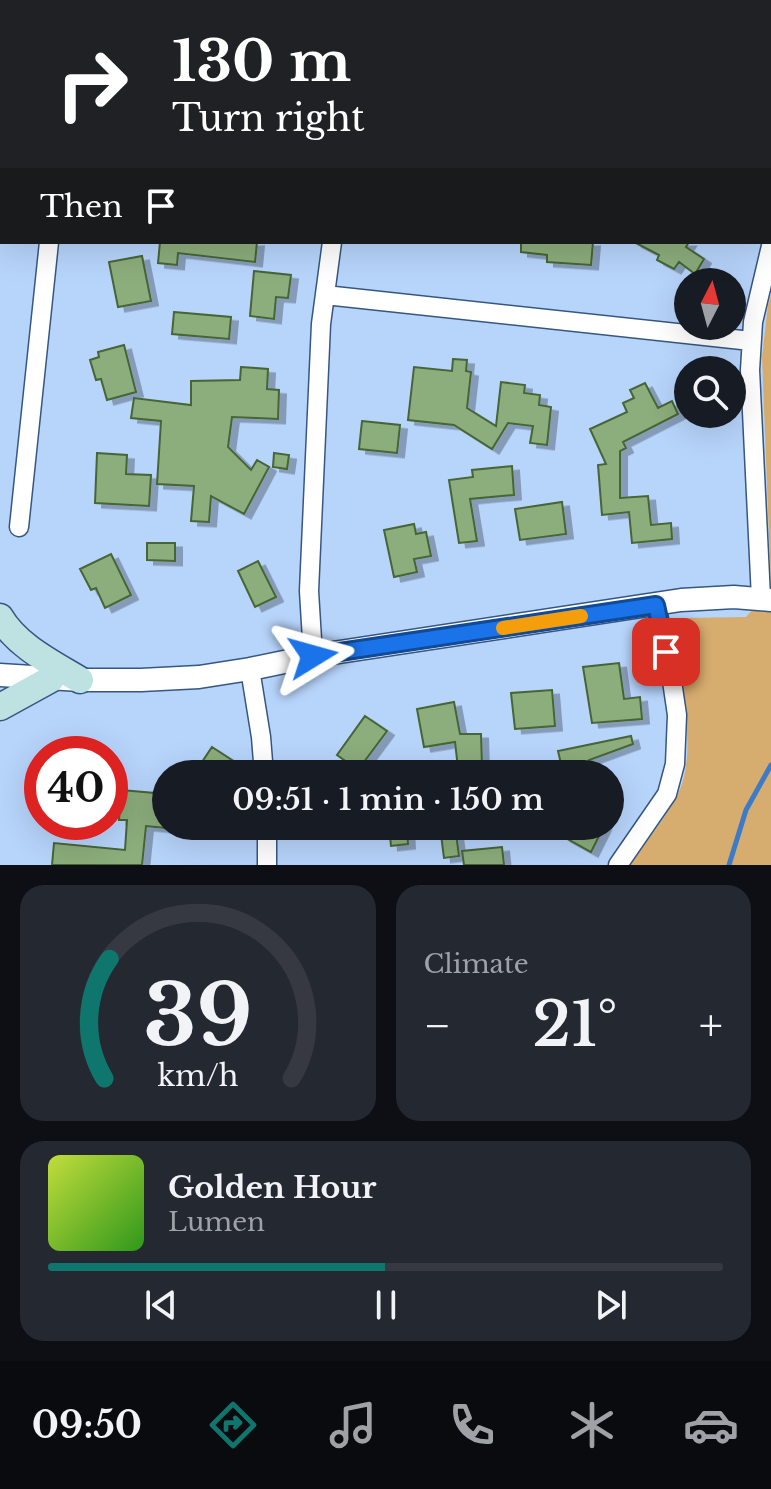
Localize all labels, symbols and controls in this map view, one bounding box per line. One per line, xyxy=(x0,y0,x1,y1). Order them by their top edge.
text: 130 m xyxy=(172,27,351,96)
icon: right xyxy=(40,32,144,136)
text: Turn right xyxy=(172,96,365,141)
icon: arrive xyxy=(139,184,183,228)
text: Then xyxy=(40,188,123,225)
north arrow xyxy=(674,268,746,340)
map controls xyxy=(674,268,746,428)
button: search xyxy=(674,356,746,428)
position arrow xyxy=(271,614,355,698)
pin xyxy=(632,618,700,686)
icon: arrive xyxy=(644,630,688,674)
speed limit sign: 40 xyxy=(24,736,128,840)
text: 09:51 · 1 min · 150 m xyxy=(232,781,544,818)
text: Climate xyxy=(424,948,529,980)
text: 39 xyxy=(143,964,252,1067)
text: 21° xyxy=(533,988,618,1062)
text: − xyxy=(424,998,451,1053)
text: + xyxy=(699,998,723,1053)
text: km/h xyxy=(157,1058,238,1094)
text: Golden Hour xyxy=(168,1169,377,1206)
text: Lumen xyxy=(168,1206,265,1238)
icon: previous xyxy=(139,1283,183,1327)
icon: pause xyxy=(364,1283,408,1327)
icon: next xyxy=(589,1283,633,1327)
icon: directions xyxy=(205,1397,261,1453)
icon: music xyxy=(325,1397,381,1453)
icon: phone xyxy=(444,1397,500,1453)
icon: climate xyxy=(564,1397,620,1453)
icon: car xyxy=(683,1397,739,1453)
text: 09:50 xyxy=(32,1403,142,1448)

